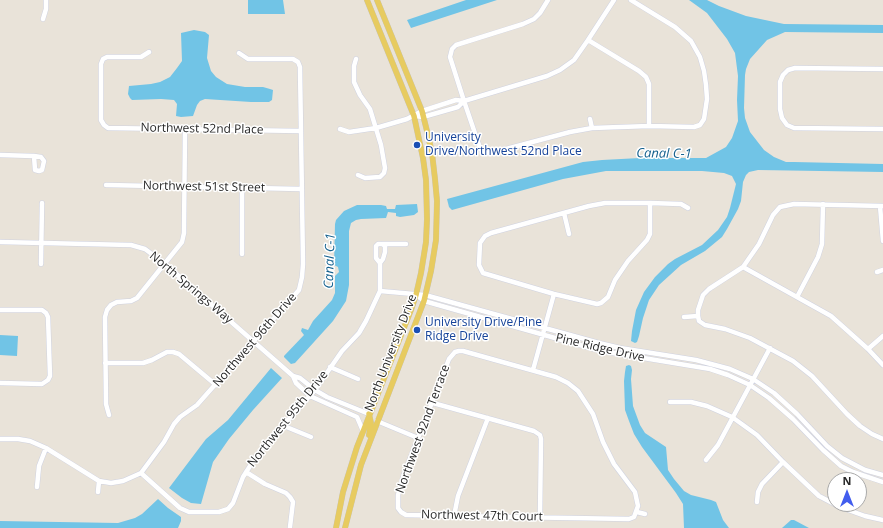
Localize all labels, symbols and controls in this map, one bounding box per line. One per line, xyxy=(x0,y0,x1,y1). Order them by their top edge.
street label: Northwest 52nd Place xyxy=(140,121,264,137)
place label: University Drive/Northwest 52nd Place xyxy=(425,131,582,159)
marker: University Drive/Northwest 52nd Place xyxy=(412,140,422,150)
water label: Canal C-1 xyxy=(636,146,692,162)
street label: Northwest 51st Street xyxy=(143,179,265,195)
water label: Canal C-1 xyxy=(321,233,339,289)
street label: North Springs Way xyxy=(146,249,236,327)
street label: Northwest 96th Drive xyxy=(210,290,300,390)
street label: North University Drive xyxy=(362,292,420,414)
place label: University Drive/Pine Ridge Drive xyxy=(425,316,542,344)
marker: University Drive/Pine Ridge Drive xyxy=(412,325,422,335)
street label: Pine Ridge Drive xyxy=(554,331,646,365)
street label: Northwest 92nd Terrace xyxy=(393,363,453,495)
street label: Northwest 95th Drive xyxy=(245,368,331,470)
north arrow xyxy=(827,472,867,512)
text: N xyxy=(843,473,851,488)
street label: Northwest 47th Court xyxy=(421,508,543,524)

